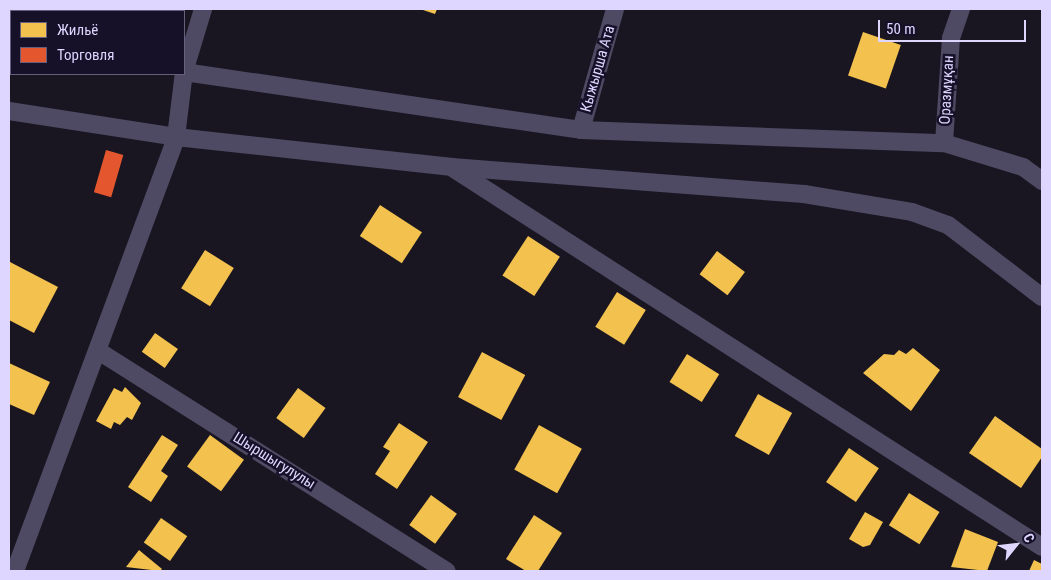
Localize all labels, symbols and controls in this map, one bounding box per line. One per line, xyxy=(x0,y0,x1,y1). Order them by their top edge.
legend xyxy=(10,10,185,75)
scale bar xyxy=(881,10,1028,42)
text: 50 m xyxy=(886,20,916,38)
text: Жильё xyxy=(57,21,98,39)
street label: Кыжырша Ата xyxy=(577,24,619,114)
text: Торговля xyxy=(57,46,114,64)
street label: Оразмұқан xyxy=(936,55,958,125)
street label: Шыршыгулулы xyxy=(230,429,318,493)
north arrow xyxy=(991,520,1041,570)
text: С xyxy=(1020,530,1038,545)

